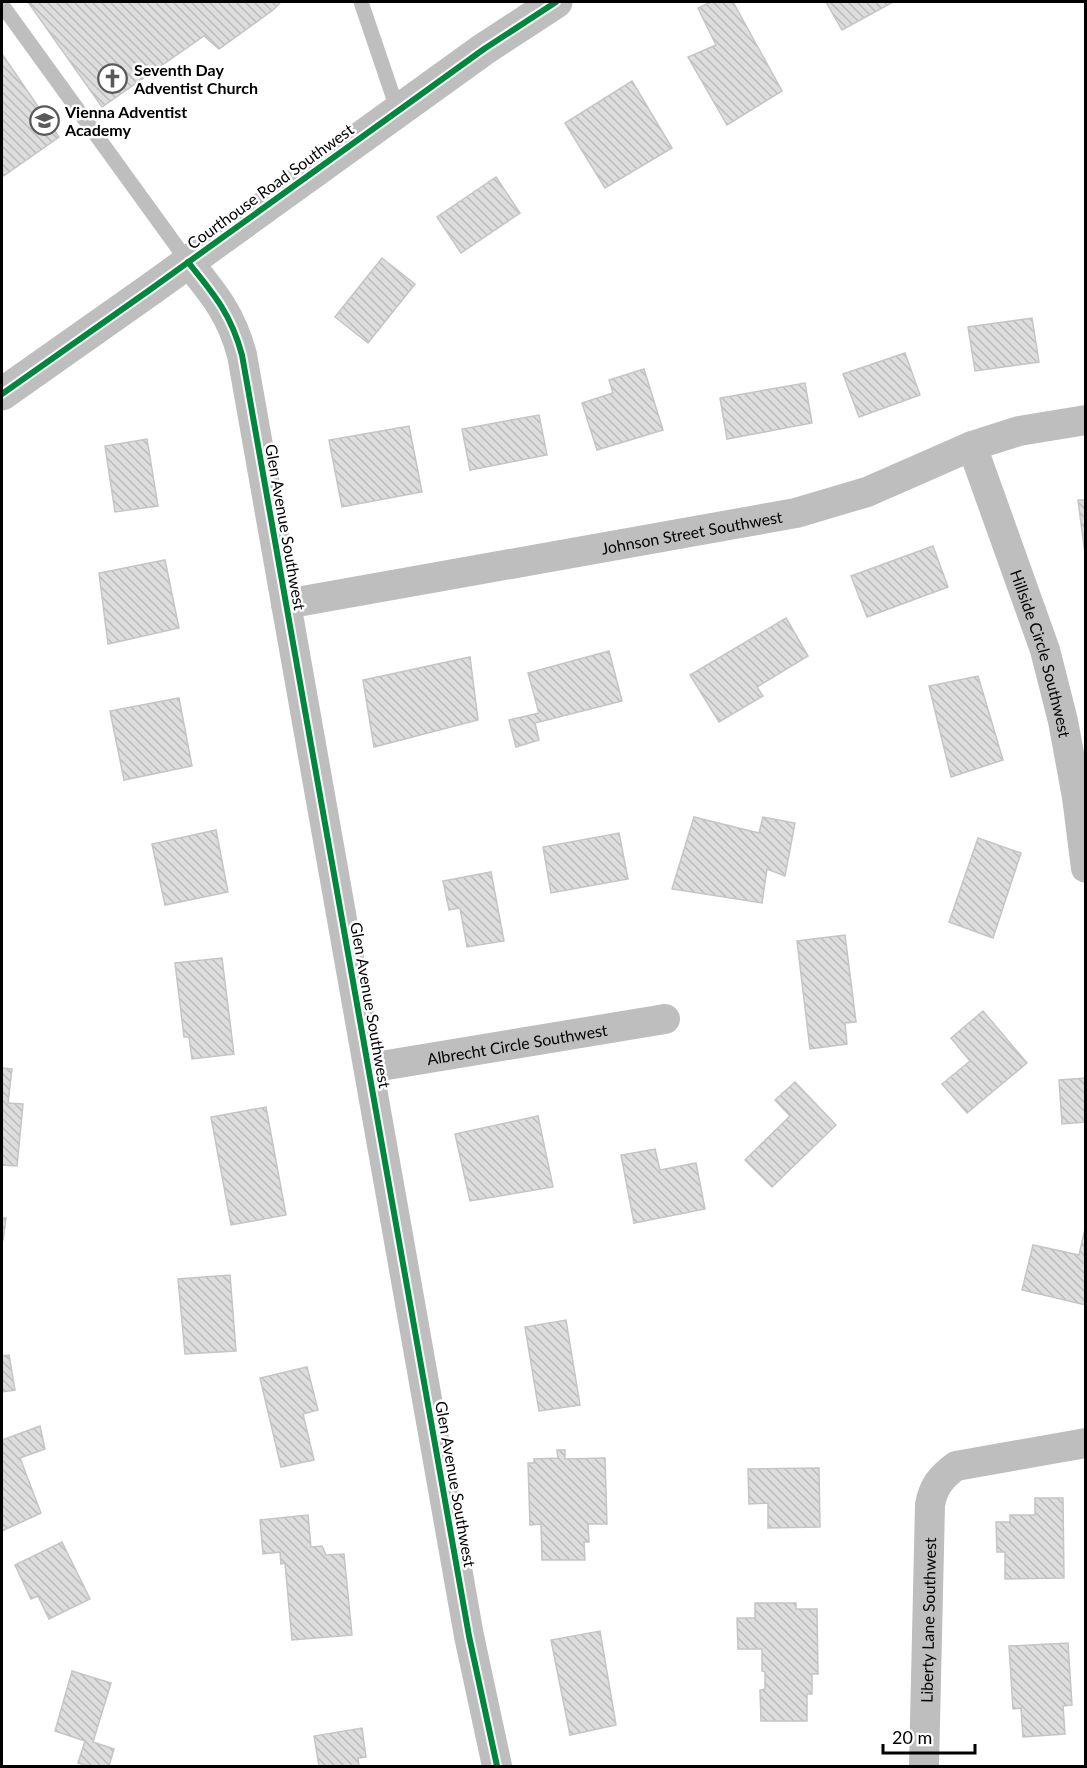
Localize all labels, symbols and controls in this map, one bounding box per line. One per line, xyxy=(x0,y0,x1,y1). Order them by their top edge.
place label: Seventh Day Adventist Church xyxy=(133,60,258,97)
church icon: Seventh Day Adventist Church xyxy=(97,62,129,94)
place label: Vienna Adventist Academy xyxy=(64,102,187,139)
school or university icon: Vienna Adventist Academy xyxy=(28,104,60,136)
street label: Courthouse Road Southwest xyxy=(183,119,357,253)
street label: Glen Avenue Southwest xyxy=(262,443,310,612)
street label: Johnson Street Southwest xyxy=(600,506,784,557)
street label: Hillside Circle Southwest xyxy=(1007,567,1075,739)
street label: Glen Avenue Southwest xyxy=(347,921,395,1090)
street label: Albrecht Circle Southwest xyxy=(425,1019,609,1068)
street label: Glen Avenue Southwest xyxy=(432,1400,480,1569)
street label: Liberty Lane Southwest xyxy=(916,1537,939,1703)
scale bar xyxy=(883,1717,974,1755)
text: 20 m xyxy=(892,1726,932,1748)

